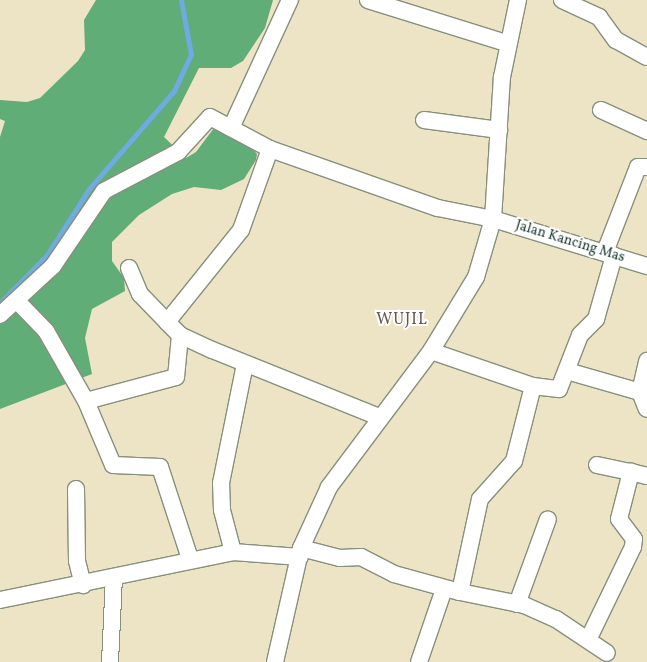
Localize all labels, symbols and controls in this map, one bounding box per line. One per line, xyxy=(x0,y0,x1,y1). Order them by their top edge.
street label: Jalan Kancing Mas xyxy=(513,217,627,267)
district label: WUJIL xyxy=(376,310,428,330)

